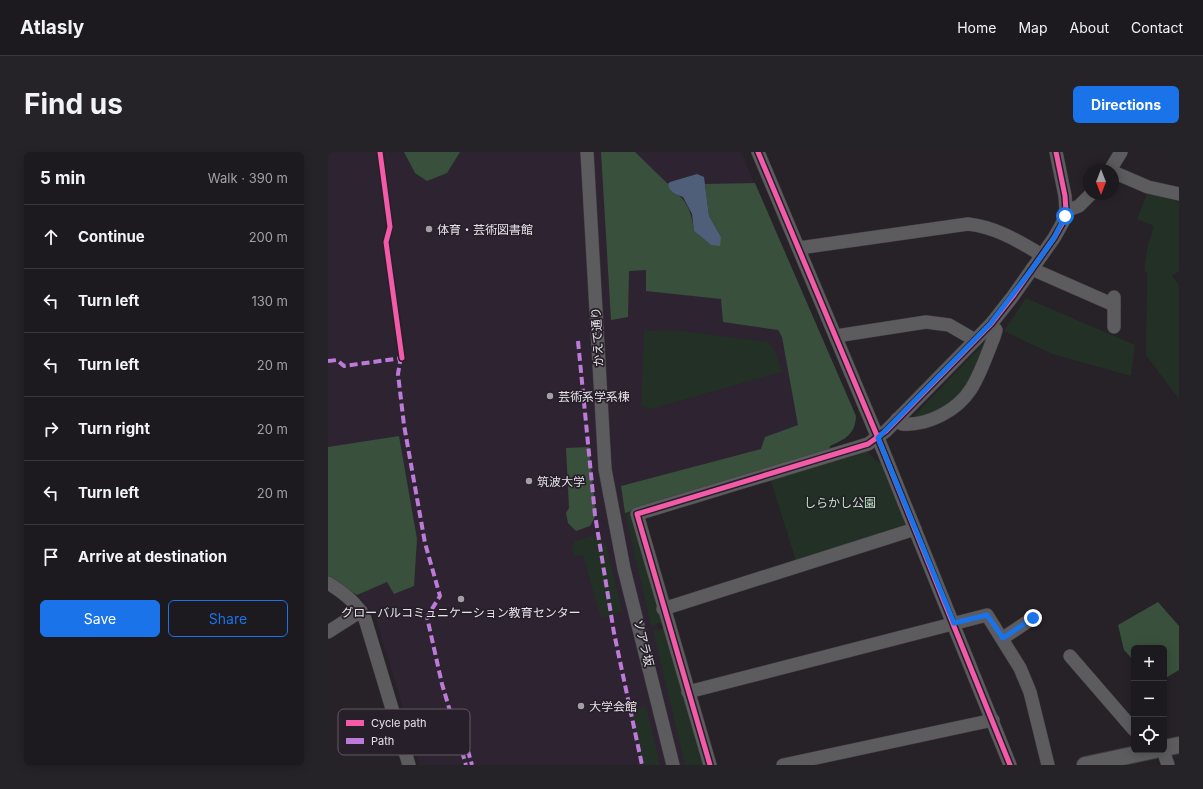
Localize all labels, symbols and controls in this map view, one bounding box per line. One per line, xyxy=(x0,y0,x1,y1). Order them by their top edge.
text: Atlasly xyxy=(20,16,84,39)
text: Home xyxy=(957,19,996,36)
text: Map xyxy=(1018,19,1048,36)
text: About xyxy=(1070,19,1109,36)
text: Contact xyxy=(1131,19,1183,36)
button: Directions xyxy=(1073,86,1179,123)
text: Find us xyxy=(24,87,123,121)
north arrow xyxy=(1083,164,1119,200)
text: 5 min xyxy=(40,168,86,188)
text: Walk · 390 m xyxy=(208,170,288,186)
route start xyxy=(1056,207,1074,225)
place label: 体育・芸術図書館 xyxy=(437,222,533,237)
marker: 体育・芸術図書館 xyxy=(424,224,434,234)
icon: ahead xyxy=(40,226,62,248)
text: Continue xyxy=(78,227,145,246)
text: 200 m xyxy=(249,229,288,245)
icon: left xyxy=(40,290,62,312)
text: Turn left xyxy=(78,291,139,310)
text: 130 m xyxy=(251,293,288,309)
street label: かえで通り xyxy=(588,307,606,367)
icon: left xyxy=(40,354,62,376)
text: Turn left xyxy=(78,355,139,374)
text: 20 m xyxy=(257,357,288,373)
place label: 芸術系学系棟 xyxy=(558,389,630,404)
marker: 芸術系学系棟 xyxy=(545,391,555,401)
icon: right xyxy=(40,418,62,440)
text: Turn right xyxy=(78,419,150,438)
text: 20 m xyxy=(257,421,288,437)
place label: 筑波大学 xyxy=(537,474,585,489)
marker: 筑波大学 xyxy=(524,476,534,486)
icon: left xyxy=(40,482,62,504)
text: Turn left xyxy=(78,483,139,502)
text: 20 m xyxy=(257,485,288,501)
park label: しらかし公園 xyxy=(804,495,876,510)
icon: arrive xyxy=(40,546,62,568)
text: Arrive at destination xyxy=(78,547,227,566)
marker: グローバルコミュニケーション教育センター xyxy=(456,594,466,604)
button: Save xyxy=(40,600,160,637)
button: Share xyxy=(168,600,288,637)
place label: グローバルコミュニケーション教育センター xyxy=(341,605,581,620)
route end xyxy=(1024,609,1042,627)
street label: ソアラ坂 xyxy=(631,618,657,668)
map controls xyxy=(1131,645,1167,753)
button: + xyxy=(1131,645,1167,681)
button: − xyxy=(1131,681,1167,717)
place label: 大学会館 xyxy=(589,699,637,714)
marker: 大学会館 xyxy=(576,701,586,711)
legend xyxy=(338,709,470,755)
text: Cycle path xyxy=(371,716,427,730)
button: locate xyxy=(1131,717,1167,753)
text: Path xyxy=(371,734,394,748)

